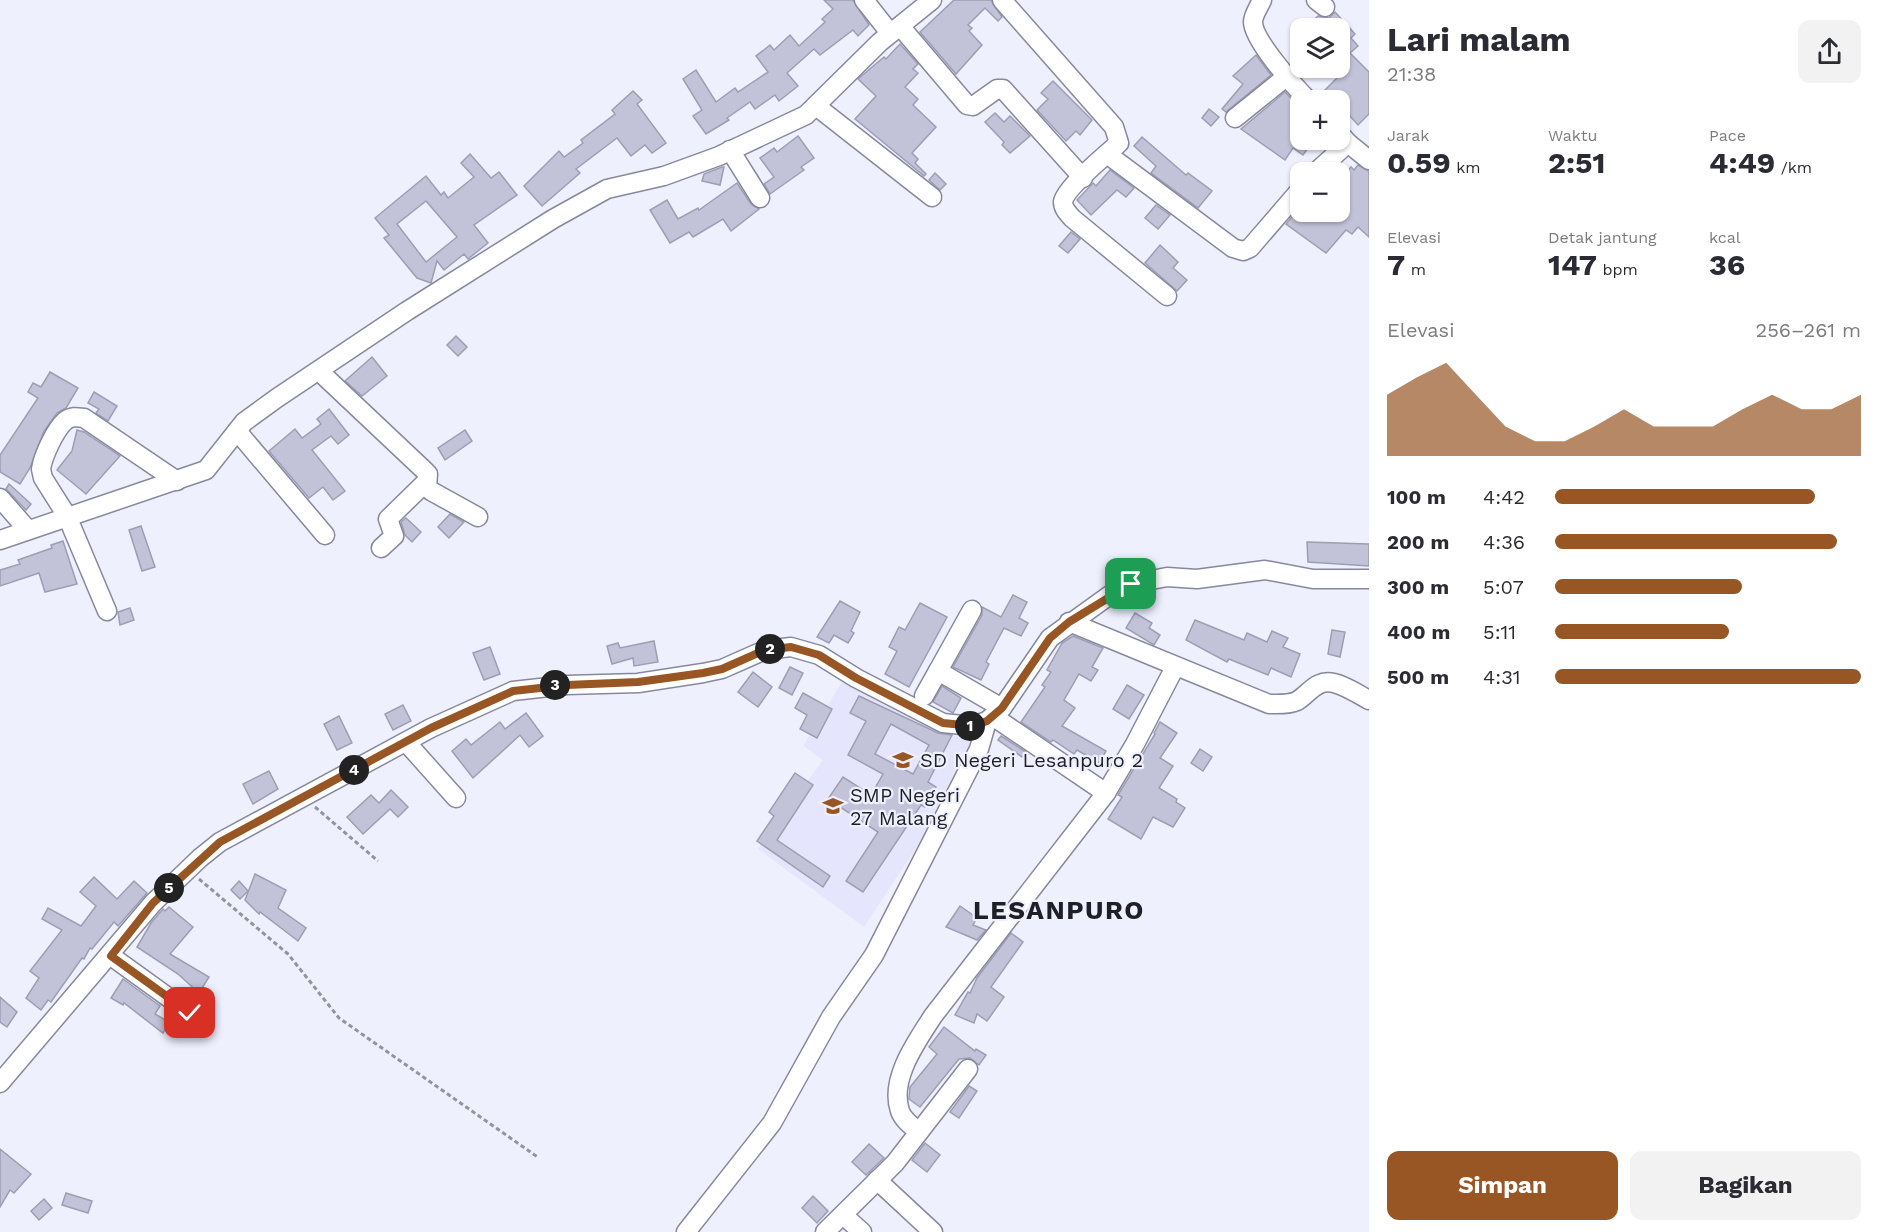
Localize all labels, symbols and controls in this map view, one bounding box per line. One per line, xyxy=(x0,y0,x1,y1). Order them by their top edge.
map controls xyxy=(1290,18,1350,222)
button: layers xyxy=(1290,18,1350,78)
text: Lari malam xyxy=(1387,20,1571,59)
button: share xyxy=(1798,20,1861,83)
text: 21:38 xyxy=(1387,62,1436,86)
button: + xyxy=(1290,90,1350,150)
text: Jarak xyxy=(1387,126,1429,145)
text: Waktu xyxy=(1548,126,1597,145)
text: Pace xyxy=(1709,126,1746,145)
text: 0.59 xyxy=(1387,145,1451,180)
text: 2:51 xyxy=(1548,145,1605,180)
text: 4:49 xyxy=(1709,145,1775,180)
text: km xyxy=(1451,158,1480,177)
text: /km xyxy=(1775,158,1812,177)
button: − xyxy=(1290,162,1350,222)
text: Elevasi xyxy=(1387,228,1441,247)
text: Detak jantung xyxy=(1548,228,1657,247)
text: kcal xyxy=(1709,228,1741,247)
text: 7 xyxy=(1387,247,1405,282)
text: 147 xyxy=(1548,247,1597,282)
text: 36 xyxy=(1709,247,1745,282)
text: m xyxy=(1405,260,1426,279)
text: bpm xyxy=(1597,260,1638,279)
text: Elevasi xyxy=(1387,318,1454,342)
text: 256–261 m xyxy=(1756,318,1861,342)
text: 100 m xyxy=(1387,485,1446,509)
text: 4:42 xyxy=(1483,485,1525,509)
text: 200 m xyxy=(1387,530,1449,554)
text: 4:36 xyxy=(1483,530,1525,554)
pin xyxy=(1105,558,1156,609)
icon: arrive xyxy=(1114,567,1147,600)
text: 300 m xyxy=(1387,575,1449,599)
text: 5:07 xyxy=(1483,575,1524,599)
text: 400 m xyxy=(1387,620,1450,644)
text: 5:11 xyxy=(1483,620,1516,644)
pin: 2 xyxy=(755,634,785,664)
text: 2 xyxy=(765,639,775,658)
text: 500 m xyxy=(1387,665,1449,689)
text: 4:31 xyxy=(1483,665,1521,689)
pin: 3 xyxy=(540,670,570,700)
text: 3 xyxy=(550,675,560,694)
pin: 1 xyxy=(955,711,985,741)
text: 1 xyxy=(967,716,973,735)
school or university icon: SD Negeri Lesanpuro 2 xyxy=(891,748,915,772)
place label: SD Negeri Lesanpuro 2 xyxy=(920,748,1143,772)
pin: 4 xyxy=(339,755,369,785)
text: 4 xyxy=(349,760,359,779)
place label: SMP Negeri 27 Malang xyxy=(850,783,960,830)
school or university icon: SMP Negeri 27 Malang xyxy=(821,794,845,818)
pin: 5 xyxy=(154,873,184,903)
text: 5 xyxy=(164,878,174,897)
district label: LESANPURO xyxy=(973,895,1145,925)
pin xyxy=(164,987,215,1038)
icon: check xyxy=(173,996,206,1029)
button: Simpan xyxy=(1387,1151,1618,1220)
button: Bagikan xyxy=(1630,1151,1861,1220)

